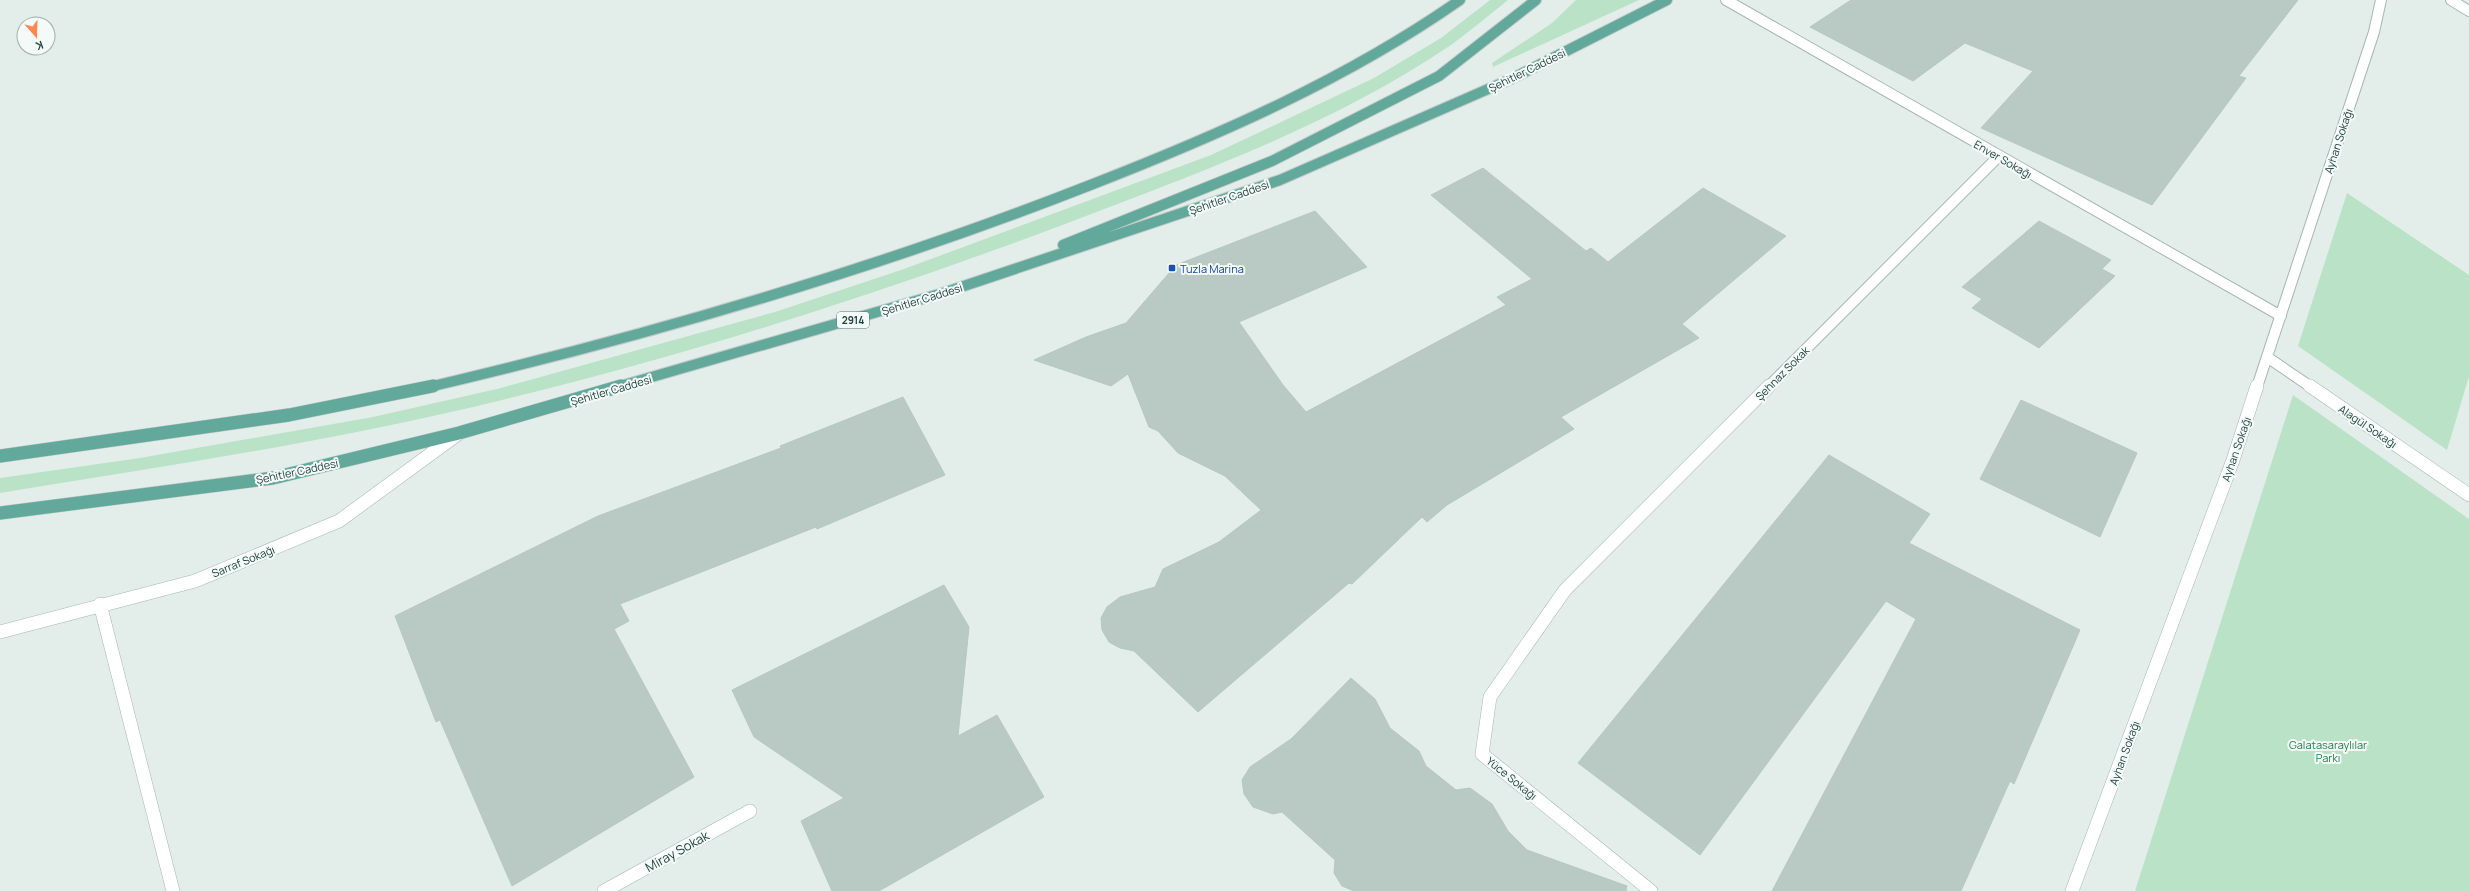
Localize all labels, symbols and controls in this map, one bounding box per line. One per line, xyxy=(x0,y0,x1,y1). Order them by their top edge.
north arrow xyxy=(16,16,56,56)
text: K xyxy=(33,38,46,54)
street label: Şehitler Caddesi xyxy=(1486,45,1568,95)
street label: Ayhan Sokağı xyxy=(2320,107,2356,175)
street label: Enver Sokağı xyxy=(1971,136,2035,182)
street label: Şehitler Caddesi xyxy=(1187,176,1271,218)
place label: Tuzla Marina xyxy=(1180,261,1244,276)
marker: Tuzla Marina xyxy=(1167,263,1177,273)
street label: Şehitler Caddesi xyxy=(880,280,964,318)
road number: 2914 xyxy=(837,312,869,328)
street label: Şehnaz Sokak xyxy=(1752,342,1813,403)
street label: Şehitler Caddesi xyxy=(569,371,653,409)
street label: Alagül Sokağı xyxy=(2336,401,2400,451)
street label: Ayhan Sokağı xyxy=(2218,415,2254,483)
street label: Şehitler Caddesi xyxy=(255,455,339,487)
street label: Sarraf Sokağı xyxy=(209,542,277,580)
street label: Ayhan Sokağı xyxy=(2105,719,2143,787)
park label: Galatasaraylılar Parkı xyxy=(2289,737,2367,765)
street label: Yüce Sokağı xyxy=(1484,753,1540,803)
street label: Miray Sokak xyxy=(642,826,713,876)

